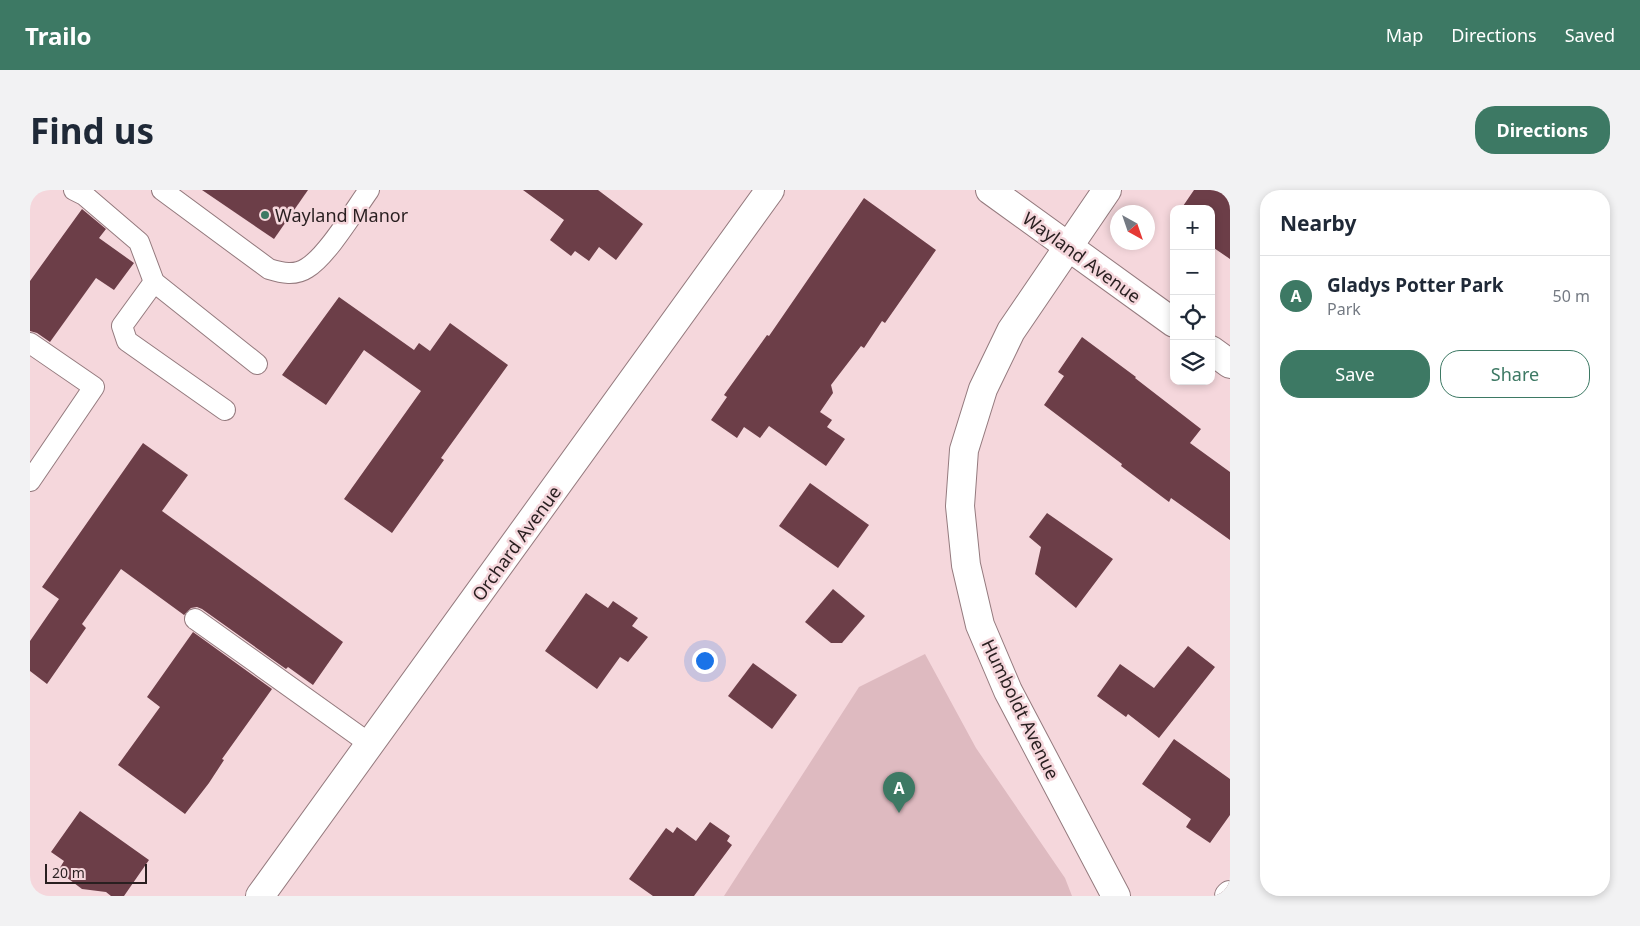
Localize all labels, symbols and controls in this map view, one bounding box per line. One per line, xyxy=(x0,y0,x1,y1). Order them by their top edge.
text: Trailo xyxy=(25,19,92,52)
text: Map xyxy=(1386,23,1423,47)
text: Directions xyxy=(1451,23,1537,47)
text: Saved xyxy=(1565,23,1615,47)
button: Directions xyxy=(1475,106,1610,154)
text: Find us xyxy=(30,107,154,154)
place label: Wayland Manor xyxy=(275,203,409,227)
north arrow xyxy=(1110,205,1155,250)
map controls xyxy=(1170,205,1215,385)
button: + xyxy=(1170,205,1215,250)
street label: Wayland Avenue xyxy=(1018,206,1146,308)
marker: Wayland Manor xyxy=(259,209,271,221)
text: Nearby xyxy=(1280,209,1356,237)
button: − xyxy=(1170,250,1215,295)
text: Gladys Potter Park xyxy=(1327,272,1504,298)
text: A xyxy=(1290,285,1302,307)
text: 50 m xyxy=(1553,285,1590,307)
button: locate xyxy=(1170,295,1215,340)
text: Park xyxy=(1327,298,1361,320)
button: layers xyxy=(1170,340,1215,385)
button: Save xyxy=(1280,350,1430,398)
button: Share xyxy=(1440,350,1590,398)
street label: Orchard Avenue xyxy=(466,481,566,605)
street label: Humboldt Avenue xyxy=(977,635,1065,783)
your location xyxy=(692,648,718,674)
pin: A xyxy=(883,772,915,813)
scale bar xyxy=(45,861,148,884)
text: 20 m xyxy=(52,863,85,882)

